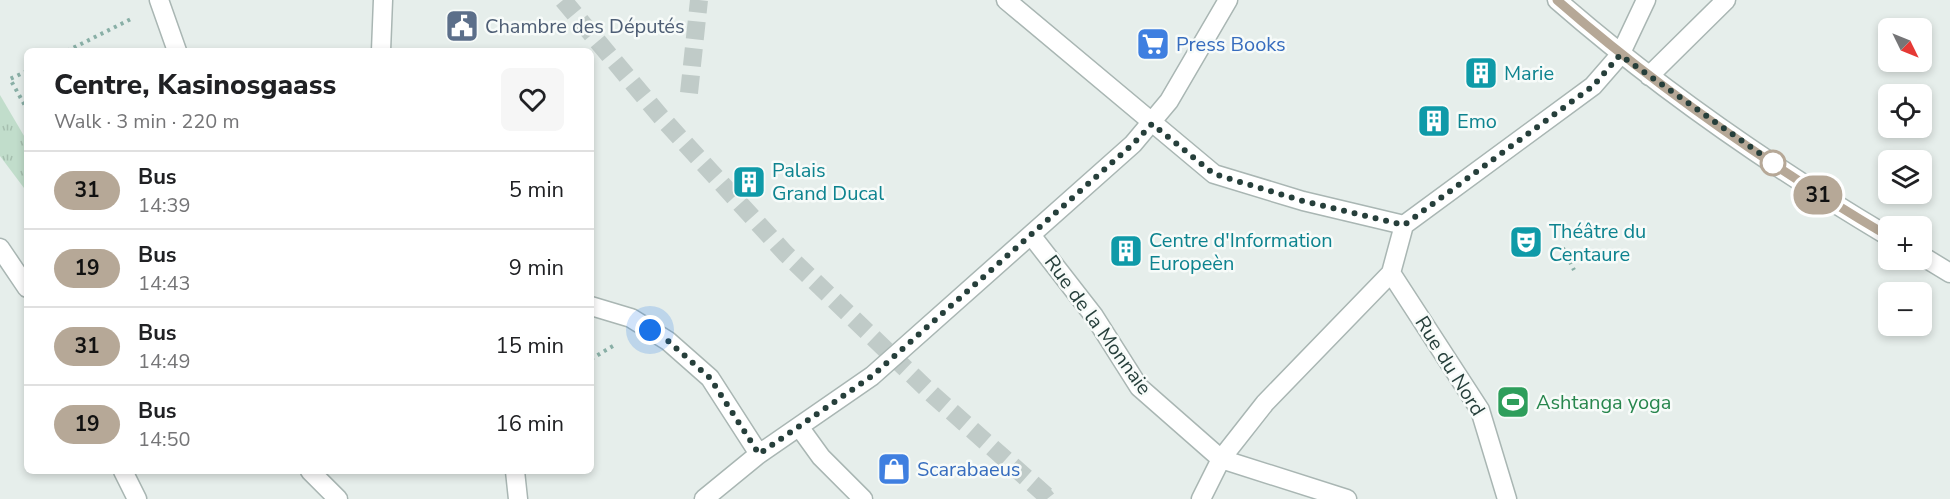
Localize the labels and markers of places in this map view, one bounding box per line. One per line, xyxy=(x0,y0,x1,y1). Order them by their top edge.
public building icon: Chambre des Députés xyxy=(444,8,480,44)
place label: Chambre des Députés xyxy=(485,13,685,40)
supermarket icon: Press Books xyxy=(1135,26,1171,62)
place label: Press Books xyxy=(1176,31,1286,58)
building icon: Marie xyxy=(1463,55,1499,91)
place label: Marie xyxy=(1504,60,1554,87)
building icon: Emo xyxy=(1416,103,1452,139)
place label: Emo xyxy=(1457,108,1497,135)
unlabelled marker xyxy=(1760,150,1786,176)
place label: Palais Grand Ducal xyxy=(772,157,884,207)
building icon: Palais Grand Ducal xyxy=(731,164,767,200)
place label: Théâtre du Centaure xyxy=(1549,218,1646,268)
theatre icon: Théâtre du Centaure xyxy=(1508,224,1544,260)
place label: Centre d'Information Europeèn xyxy=(1149,227,1333,277)
building icon: Centre d'Information Europeèn xyxy=(1108,233,1144,269)
sports icon: Ashtanga yoga xyxy=(1495,384,1531,420)
place label: Ashtanga yoga xyxy=(1536,389,1671,416)
shop icon: Scarabaeus xyxy=(876,451,912,487)
place label: Scarabaeus xyxy=(917,456,1020,483)

